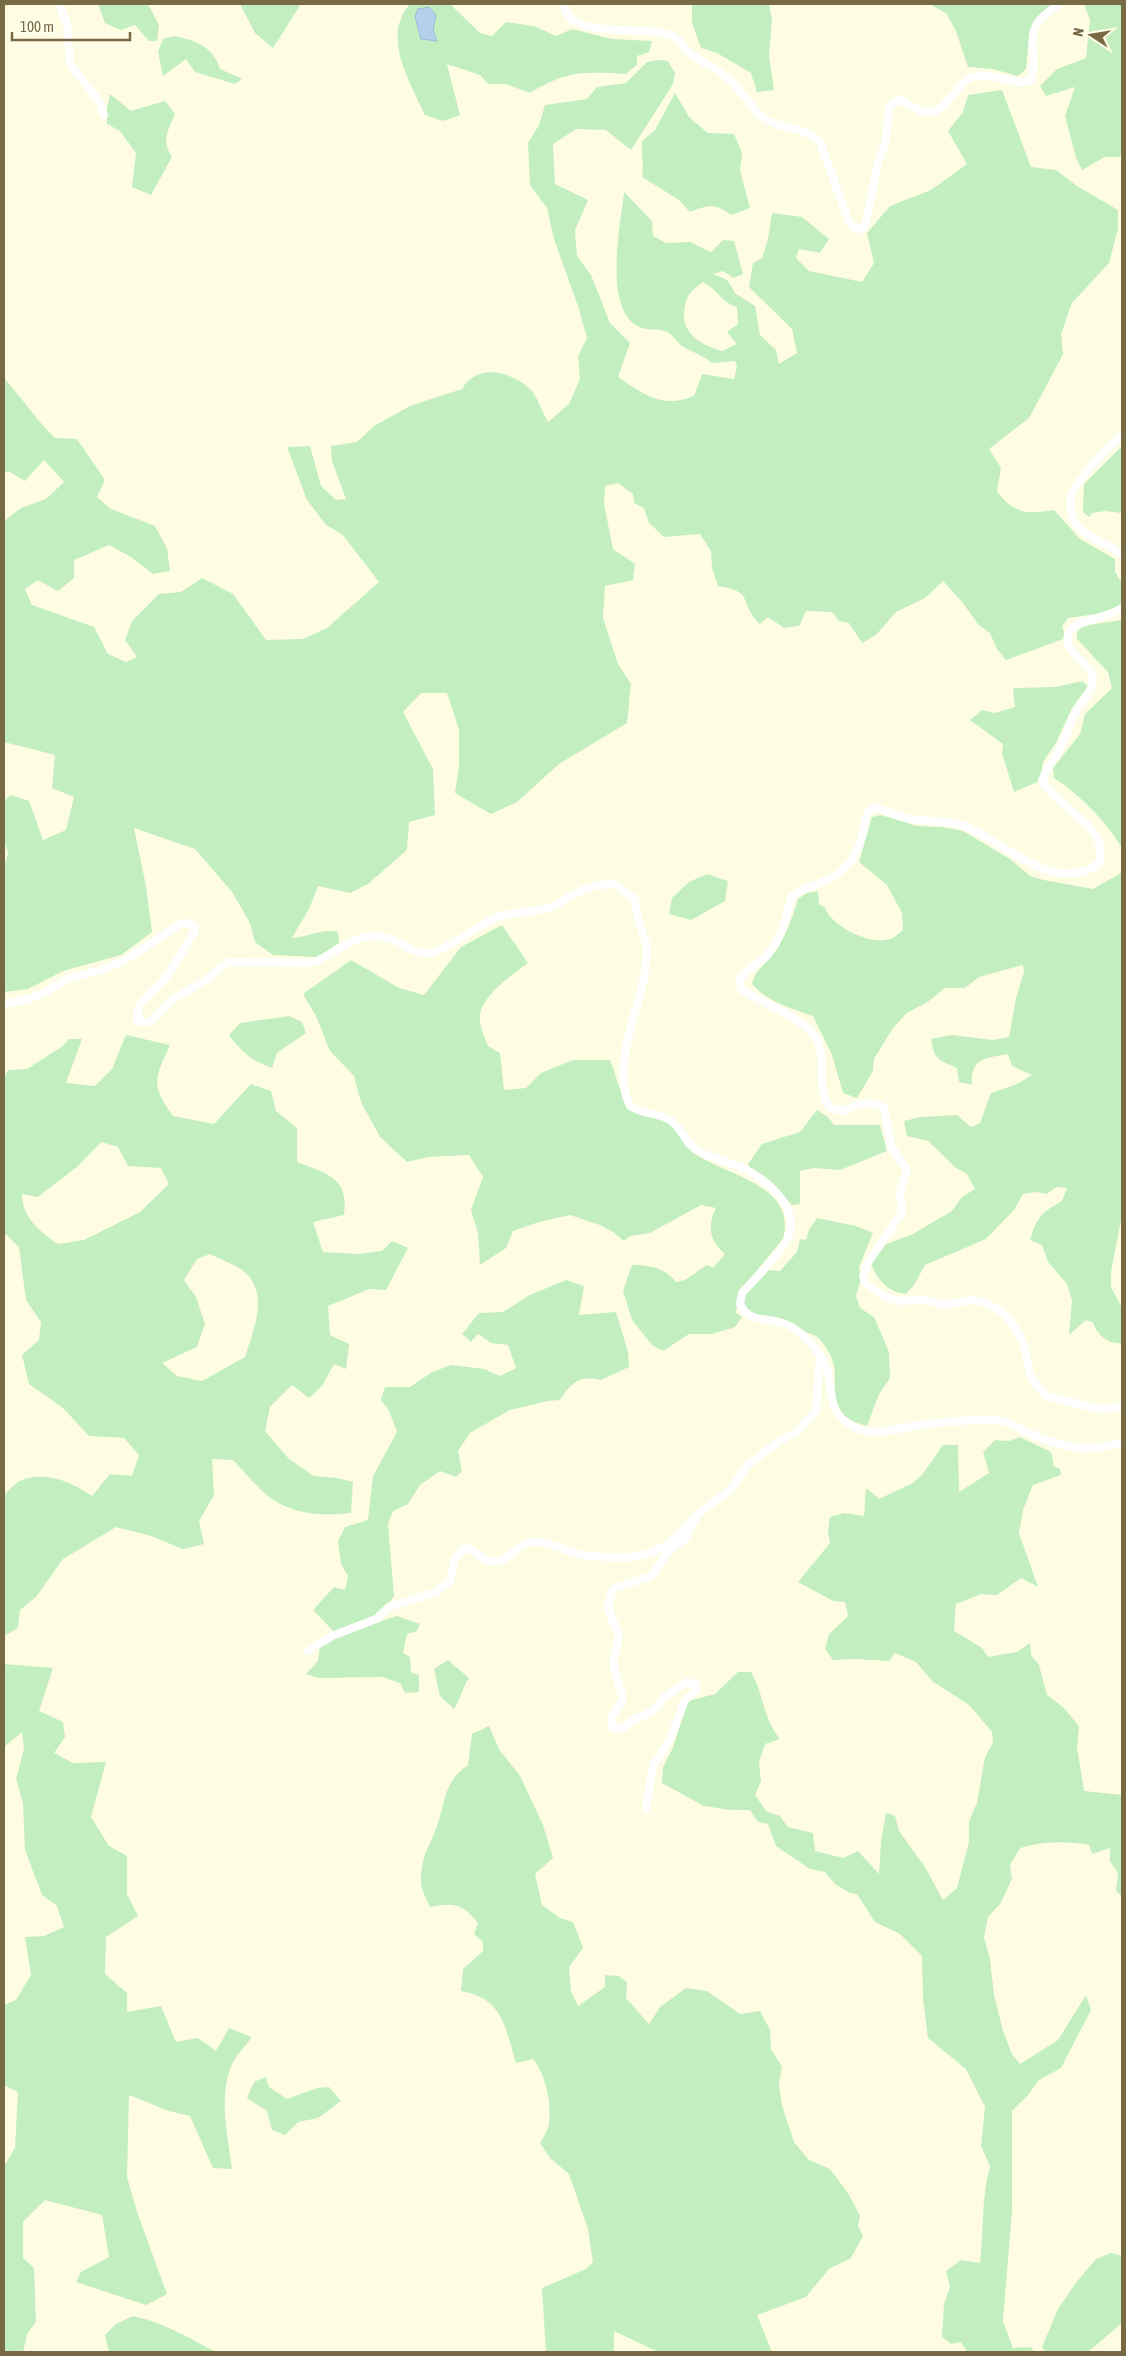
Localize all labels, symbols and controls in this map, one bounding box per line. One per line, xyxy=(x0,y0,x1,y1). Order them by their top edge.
scale bar xyxy=(12,10,130,42)
north arrow xyxy=(1066,10,1116,60)
text: 100 m xyxy=(20,18,54,35)
text: N xyxy=(1070,27,1087,38)

